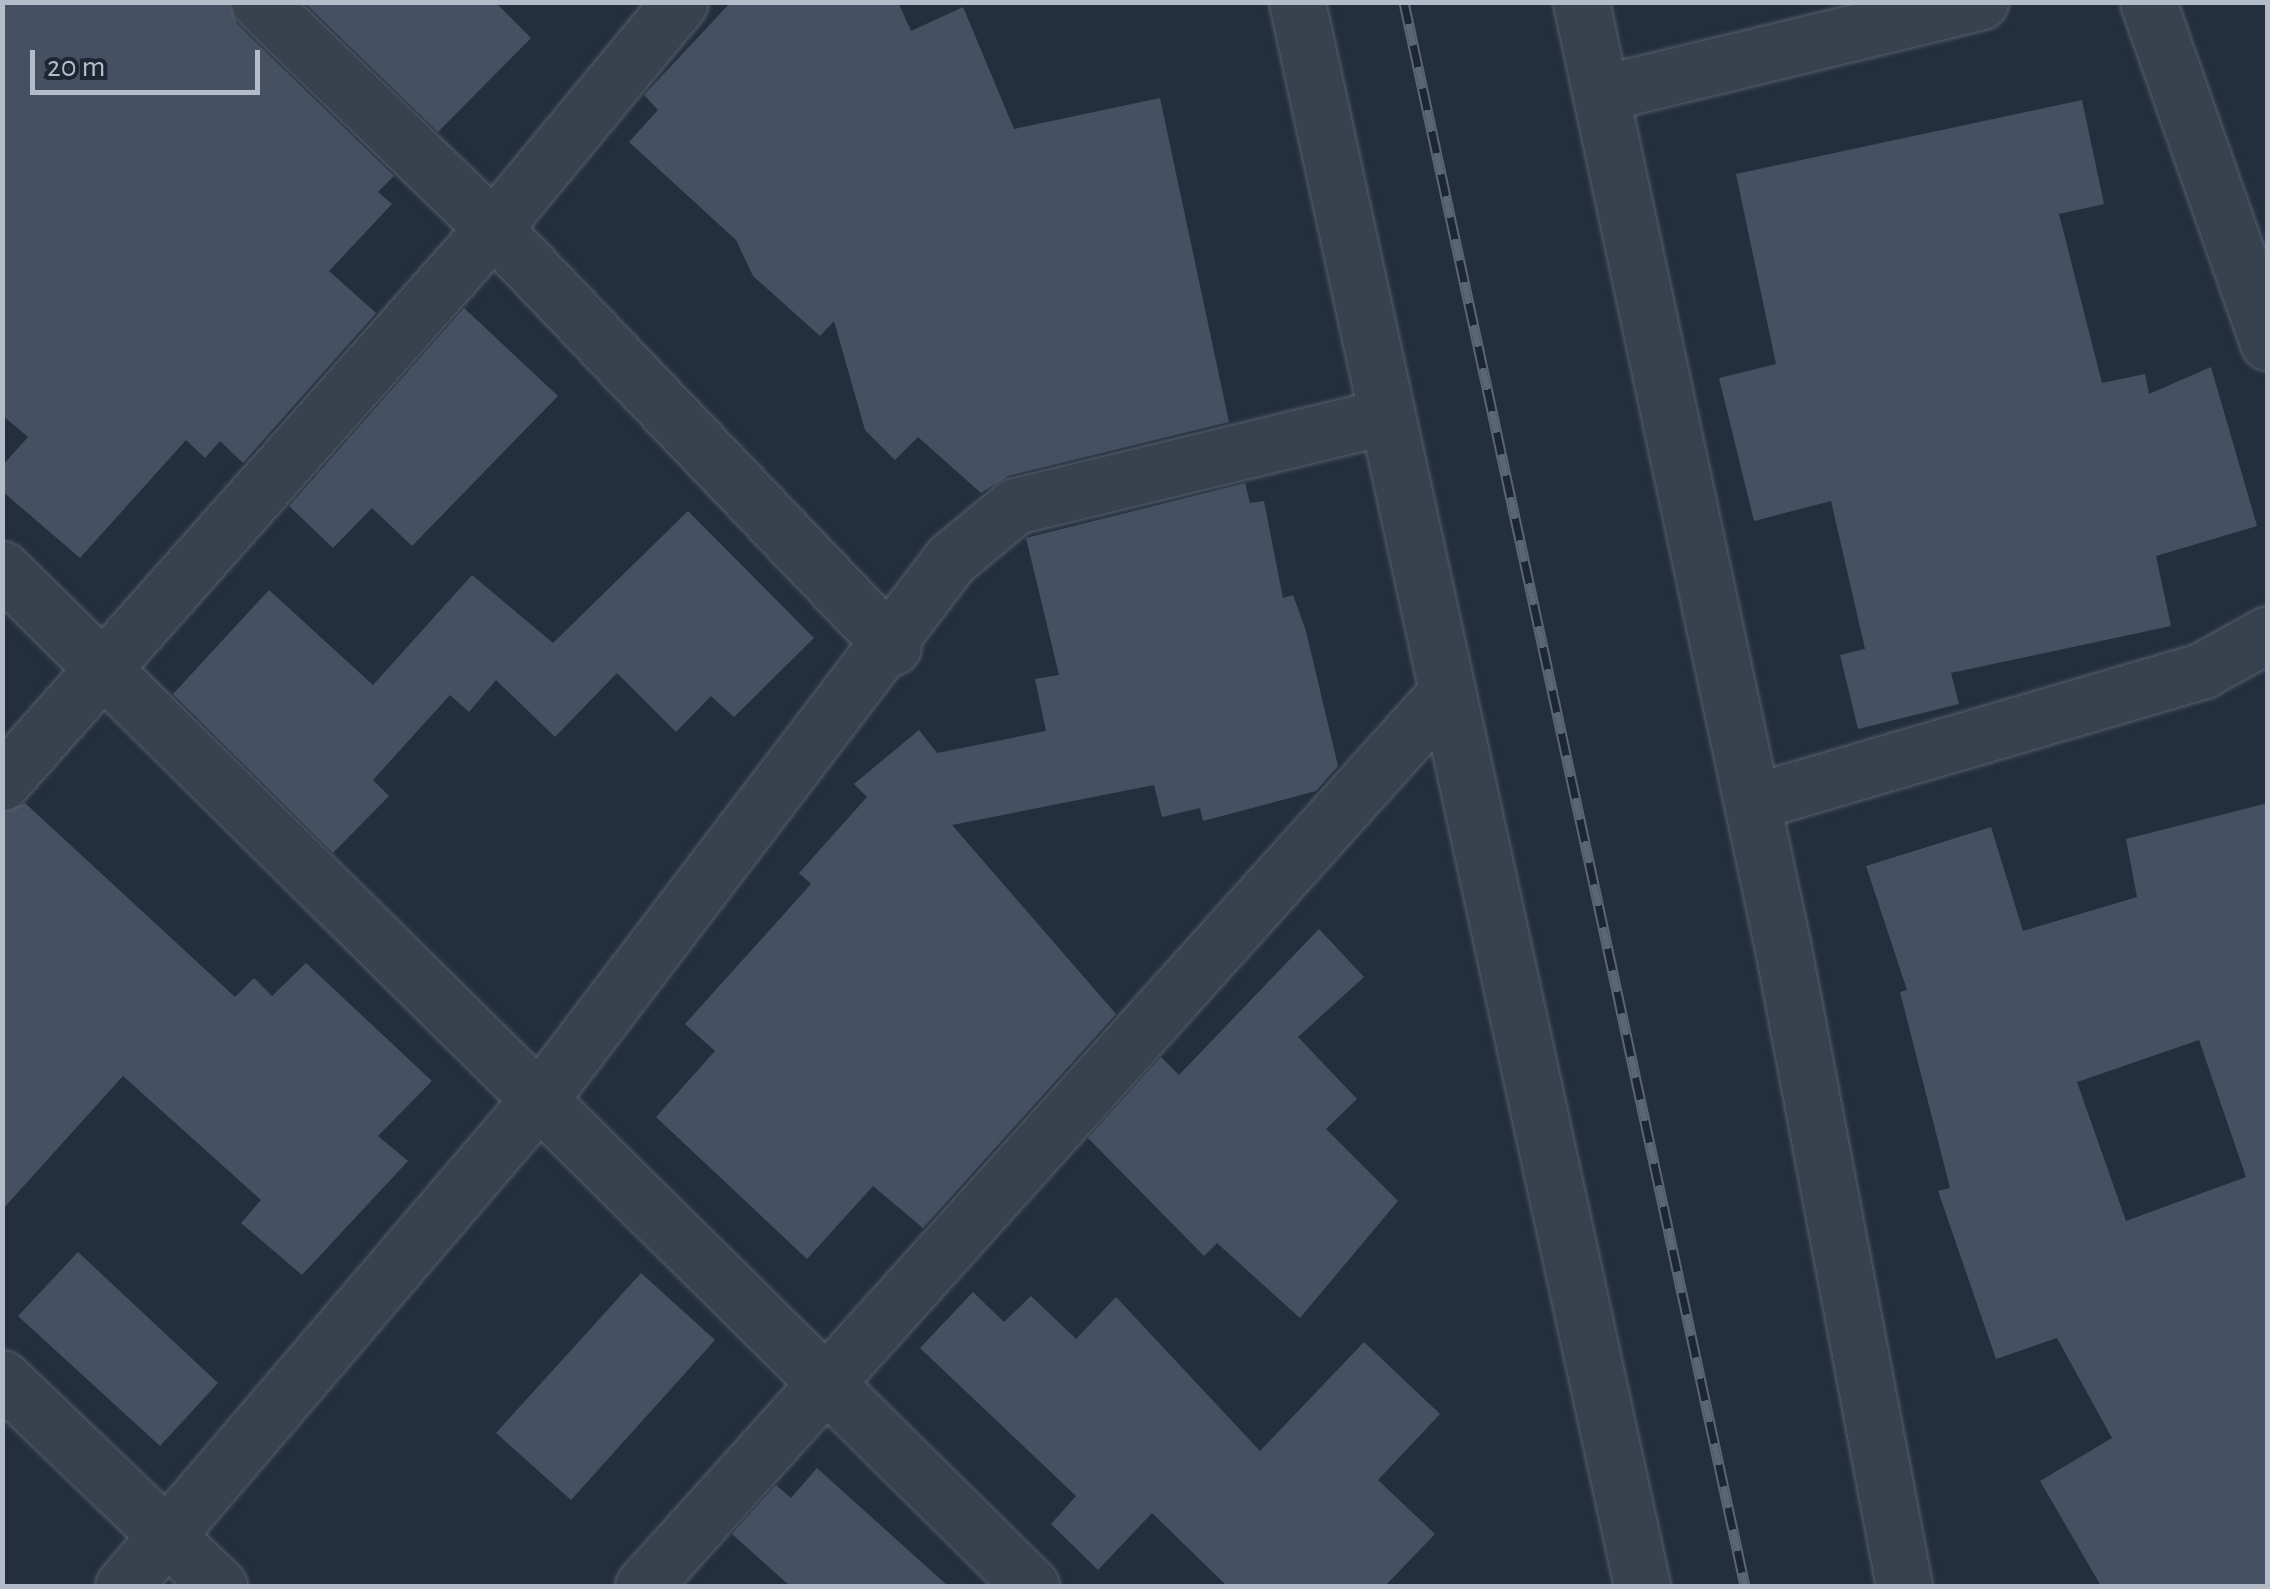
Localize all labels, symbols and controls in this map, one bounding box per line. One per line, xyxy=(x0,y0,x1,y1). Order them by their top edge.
scale bar xyxy=(35,30,265,92)
text: 20 m xyxy=(47,52,105,82)

